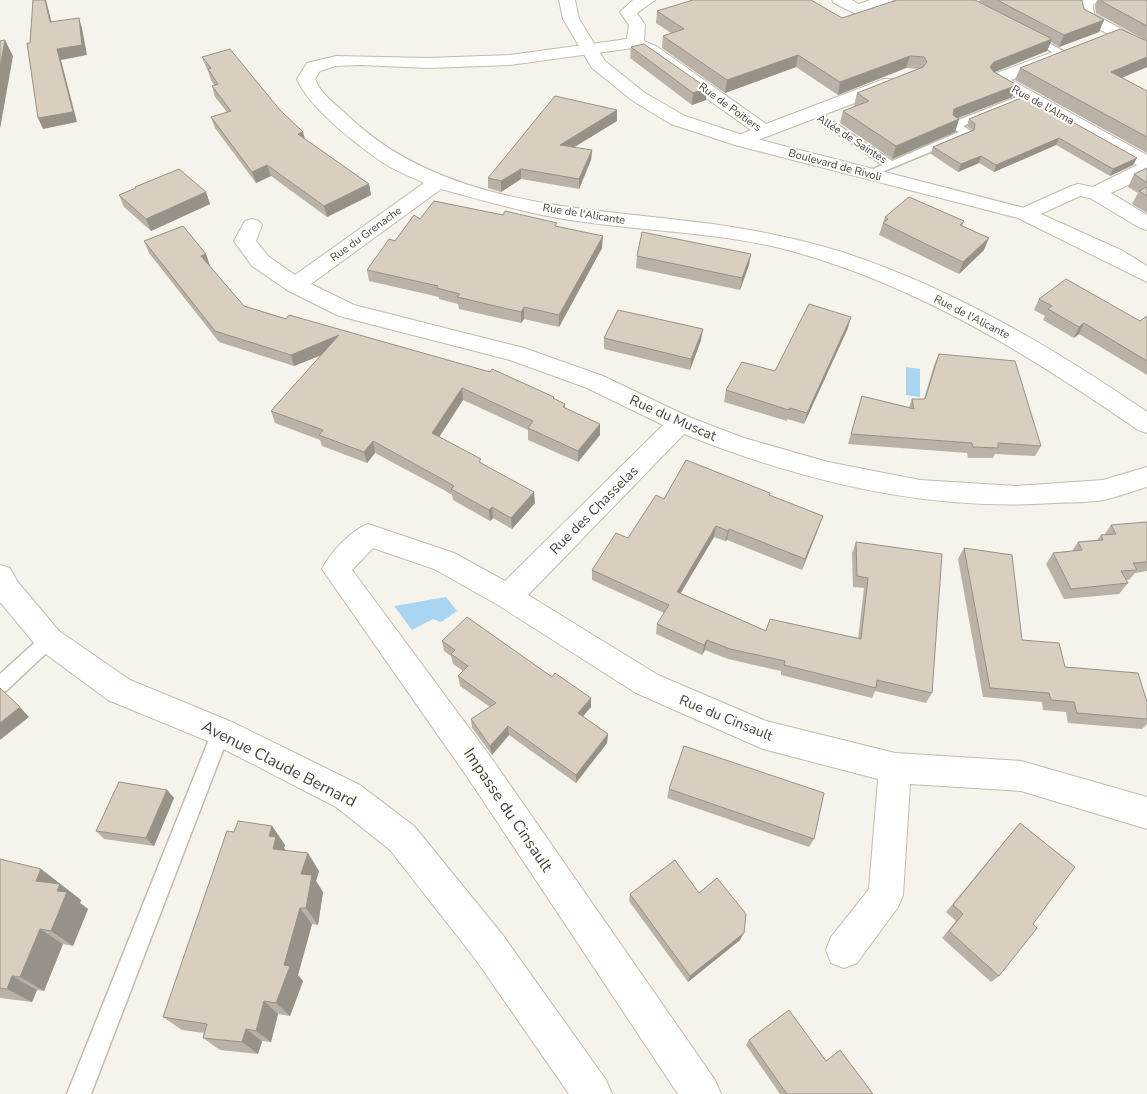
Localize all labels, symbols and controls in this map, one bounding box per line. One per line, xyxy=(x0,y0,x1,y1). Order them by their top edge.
street label: Rue de Poitiers xyxy=(696,79,764,135)
street label: Rue de l'Alma xyxy=(1009,82,1077,128)
street label: Allée de Saintes xyxy=(814,111,890,167)
street label: Boulevard de Rivoli xyxy=(787,145,883,185)
street label: Rue de l'Alicante xyxy=(542,200,626,228)
street label: Rue du Grenache xyxy=(327,203,405,265)
street label: Rue de l'Alicante xyxy=(932,291,1013,343)
street label: Rue du Muscat xyxy=(627,390,720,446)
street label: Rue des Chasselas xyxy=(545,461,643,559)
street label: Rue du Cinsault xyxy=(676,691,776,745)
street label: Avenue Claude Bernard xyxy=(198,715,360,813)
street label: Impasse du Cinsault xyxy=(458,744,558,877)

